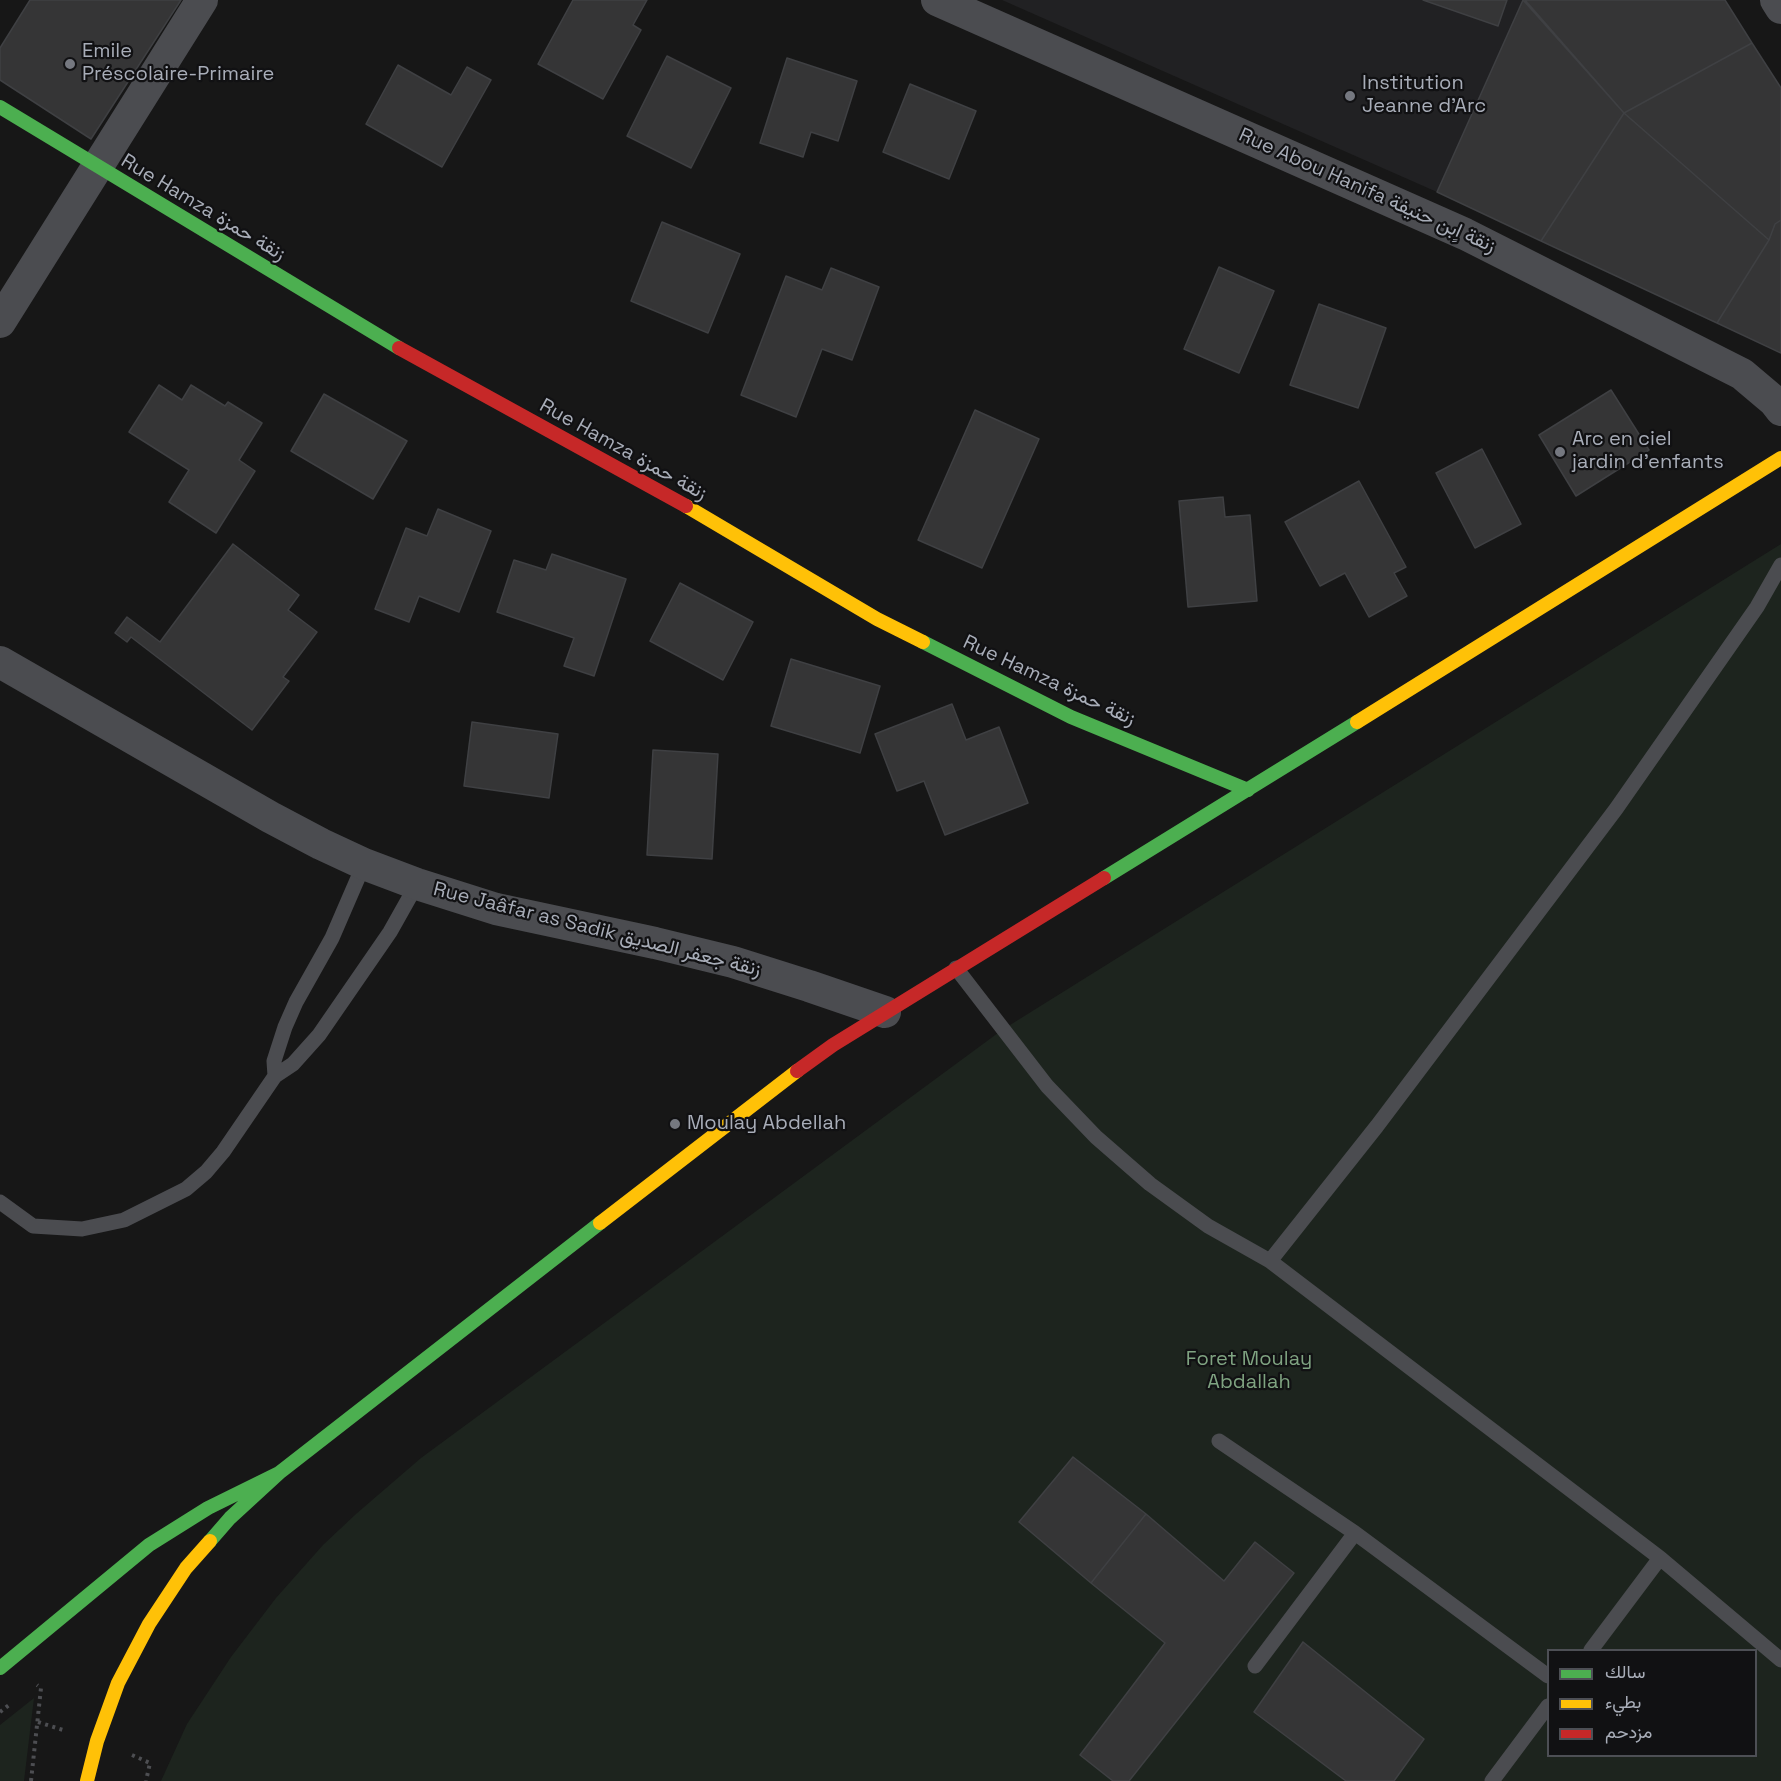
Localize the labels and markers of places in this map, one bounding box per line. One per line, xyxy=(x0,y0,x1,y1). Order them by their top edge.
place label: Emile Préscolaire-Primaire xyxy=(82,40,274,87)
marker: Emile Préscolaire-Primaire xyxy=(63,57,77,71)
place label: Institution Jeanne d'Arc xyxy=(1362,72,1486,119)
marker: Institution Jeanne d'Arc xyxy=(1343,89,1357,103)
place label: Arc en ciel jardin d'enfants xyxy=(1572,428,1724,475)
marker: Arc en ciel jardin d'enfants xyxy=(1553,445,1567,459)
place label: Moulay Abdellah xyxy=(687,1112,846,1136)
marker: Moulay Abdellah xyxy=(668,1117,682,1131)

